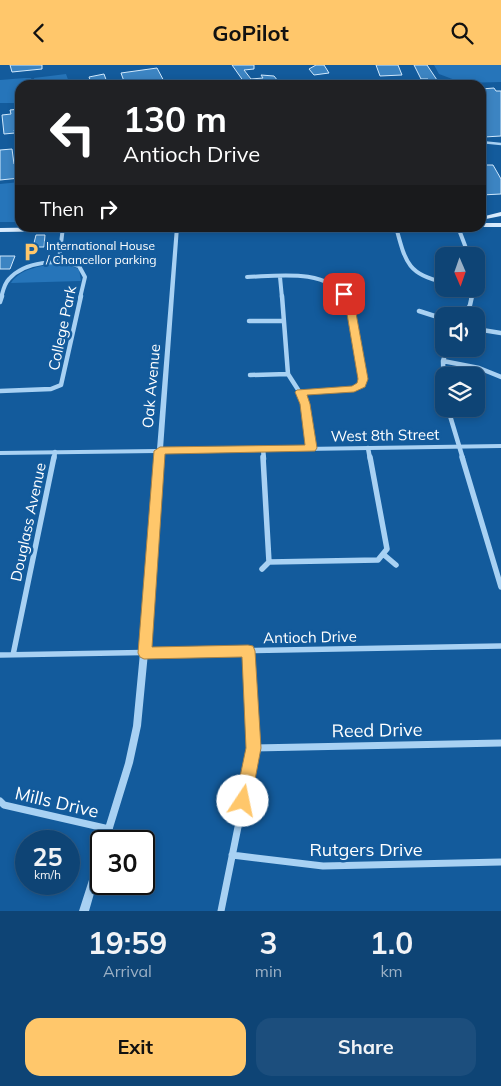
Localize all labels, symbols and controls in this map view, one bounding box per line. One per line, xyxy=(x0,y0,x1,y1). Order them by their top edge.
icon: back xyxy=(25,19,53,47)
text: GoPilot xyxy=(212,19,289,47)
icon: search xyxy=(448,19,476,47)
text: 130 m xyxy=(123,97,227,141)
icon: left xyxy=(40,100,105,165)
text: Antioch Drive xyxy=(123,140,260,168)
icon: right xyxy=(94,195,122,223)
text: Then xyxy=(40,197,84,221)
place label: International House / Chancellor parking xyxy=(45,238,157,267)
parking icon: International House / Chancellor parking xyxy=(20,241,42,263)
north arrow xyxy=(435,247,485,297)
map controls xyxy=(435,247,485,417)
pin xyxy=(323,273,365,315)
icon: arrive xyxy=(330,280,358,308)
street label: College Park xyxy=(44,284,80,372)
button: sound xyxy=(435,307,485,357)
street label: Oak Avenue xyxy=(138,343,164,429)
button: layers xyxy=(435,367,485,417)
street label: West 8th Street xyxy=(330,425,440,445)
street label: Douglass Avenue xyxy=(6,461,50,583)
street label: Antioch Drive xyxy=(263,627,357,647)
street label: Reed Drive xyxy=(331,718,423,742)
position arrow xyxy=(216,774,268,826)
street label: Mills Drive xyxy=(13,781,101,823)
speed limit sign: 30 xyxy=(90,830,155,895)
street label: Rutgers Drive xyxy=(309,838,423,861)
text: 25 xyxy=(32,841,63,872)
text: km/h xyxy=(34,867,61,882)
text: 19:59 xyxy=(88,924,167,962)
text: 3 xyxy=(259,924,277,962)
text: 1.0 xyxy=(370,924,413,962)
text: Arrival xyxy=(103,961,152,981)
text: min xyxy=(255,961,282,981)
text: km xyxy=(380,961,403,981)
button: Exit xyxy=(25,1018,246,1076)
button: Share xyxy=(256,1018,476,1076)

